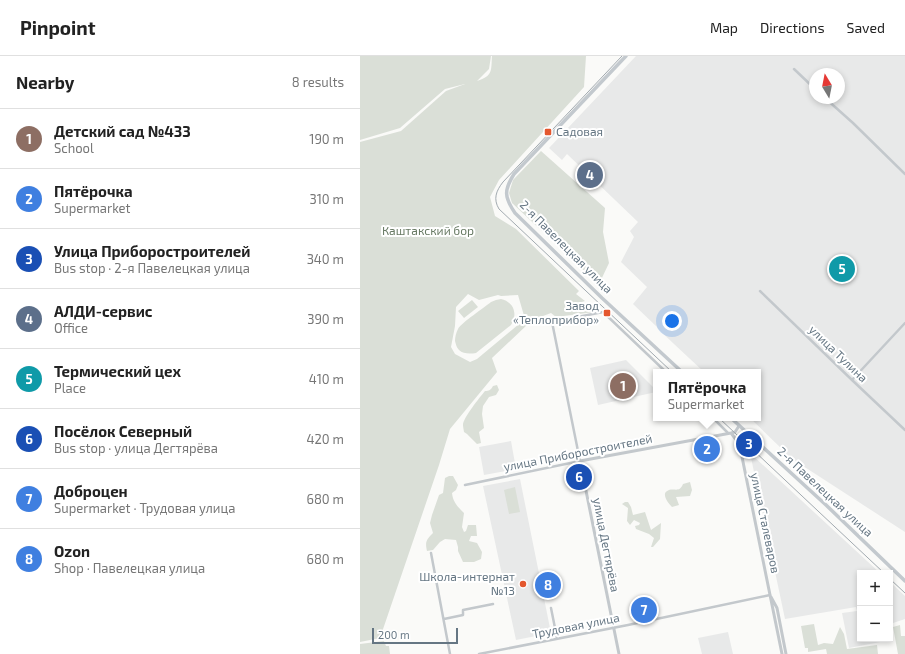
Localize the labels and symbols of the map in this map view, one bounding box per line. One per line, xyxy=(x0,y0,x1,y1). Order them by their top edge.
north arrow xyxy=(809,68,845,104)
place label: Садовая xyxy=(556,124,603,138)
marker: Садовая xyxy=(543,127,553,137)
pin: 4 xyxy=(577,160,603,190)
street label: 2-я Павелецкая улица xyxy=(517,197,616,296)
park label: Каштакский бор xyxy=(382,223,474,237)
pin: 5 xyxy=(829,254,855,284)
place label: Завод «Теплоприбор» xyxy=(513,298,599,326)
marker: Завод «Теплоприбор» xyxy=(602,308,612,318)
your location xyxy=(662,311,682,331)
street label: улица Тулина xyxy=(806,322,871,385)
pin: 1 xyxy=(610,371,636,401)
pin: 3 xyxy=(736,429,762,459)
street label: улица Приборостроителей xyxy=(502,431,653,474)
pin: 2 xyxy=(694,434,720,464)
street label: 2-я Павелецкая улица xyxy=(774,443,876,540)
pin: 6 xyxy=(566,462,592,492)
street label: улица Сталеваров xyxy=(747,471,783,575)
street label: улица Дегтярёва xyxy=(590,497,623,593)
place label: Школа-интернат №13 xyxy=(419,569,515,597)
pin: 8 xyxy=(535,570,561,600)
marker: Школа-интернат №13 xyxy=(518,579,528,589)
pin: 7 xyxy=(631,595,657,625)
street label: Трудовая улица xyxy=(531,610,621,641)
scale bar xyxy=(372,626,458,645)

